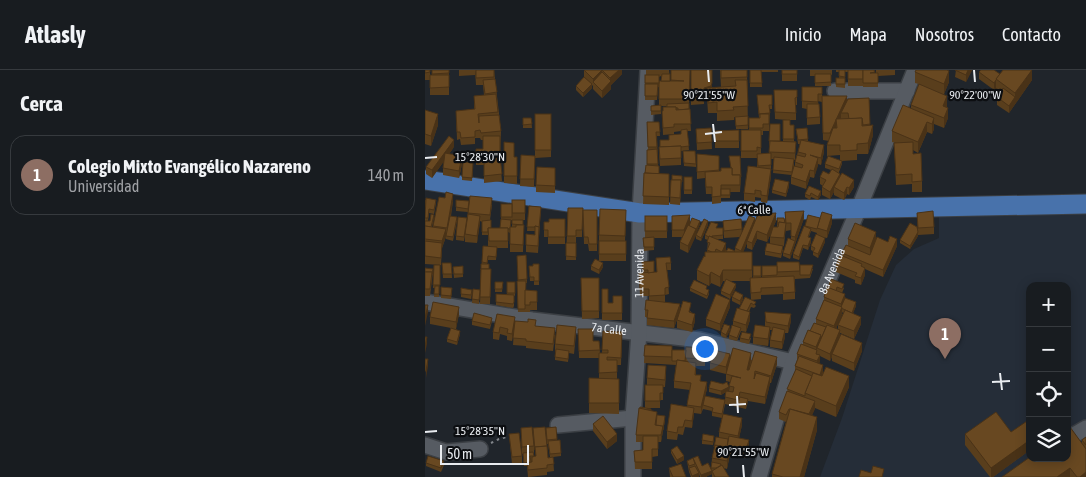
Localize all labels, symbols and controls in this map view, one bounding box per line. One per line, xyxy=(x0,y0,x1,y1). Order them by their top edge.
text: Atlasly xyxy=(25,21,86,48)
text: Inicio xyxy=(785,24,821,45)
text: Mapa xyxy=(849,24,887,45)
text: Nosotros xyxy=(915,24,974,45)
text: Contacto xyxy=(1002,24,1061,45)
text: 90°21'55"W xyxy=(683,88,735,102)
text: 90°22'00"W xyxy=(949,88,1001,102)
text: Cerca xyxy=(20,91,63,115)
text: 15°28'30"N xyxy=(455,150,505,164)
text: Colegio Mixto Evangélico Nazareno xyxy=(68,155,311,177)
text: 1 xyxy=(33,166,41,184)
text: 140 m xyxy=(368,166,404,184)
text: Universidad xyxy=(68,177,139,195)
street label: 6ª Calle xyxy=(737,203,771,217)
street label: 8a Avenida xyxy=(816,246,848,296)
street label: 11 Avenida xyxy=(632,249,647,298)
map controls xyxy=(1026,282,1071,462)
button: + xyxy=(1026,282,1071,327)
pin: 1 xyxy=(929,318,961,359)
street label: 7a Calle xyxy=(590,320,627,338)
button: − xyxy=(1026,327,1071,372)
your location xyxy=(692,336,718,362)
button: locate xyxy=(1026,372,1071,417)
button: layers xyxy=(1026,417,1071,462)
text: 15°28'35"N xyxy=(455,424,505,438)
scale bar xyxy=(440,442,529,465)
text: 90°21'55"W xyxy=(717,445,769,459)
text: 50 m xyxy=(447,446,472,462)

